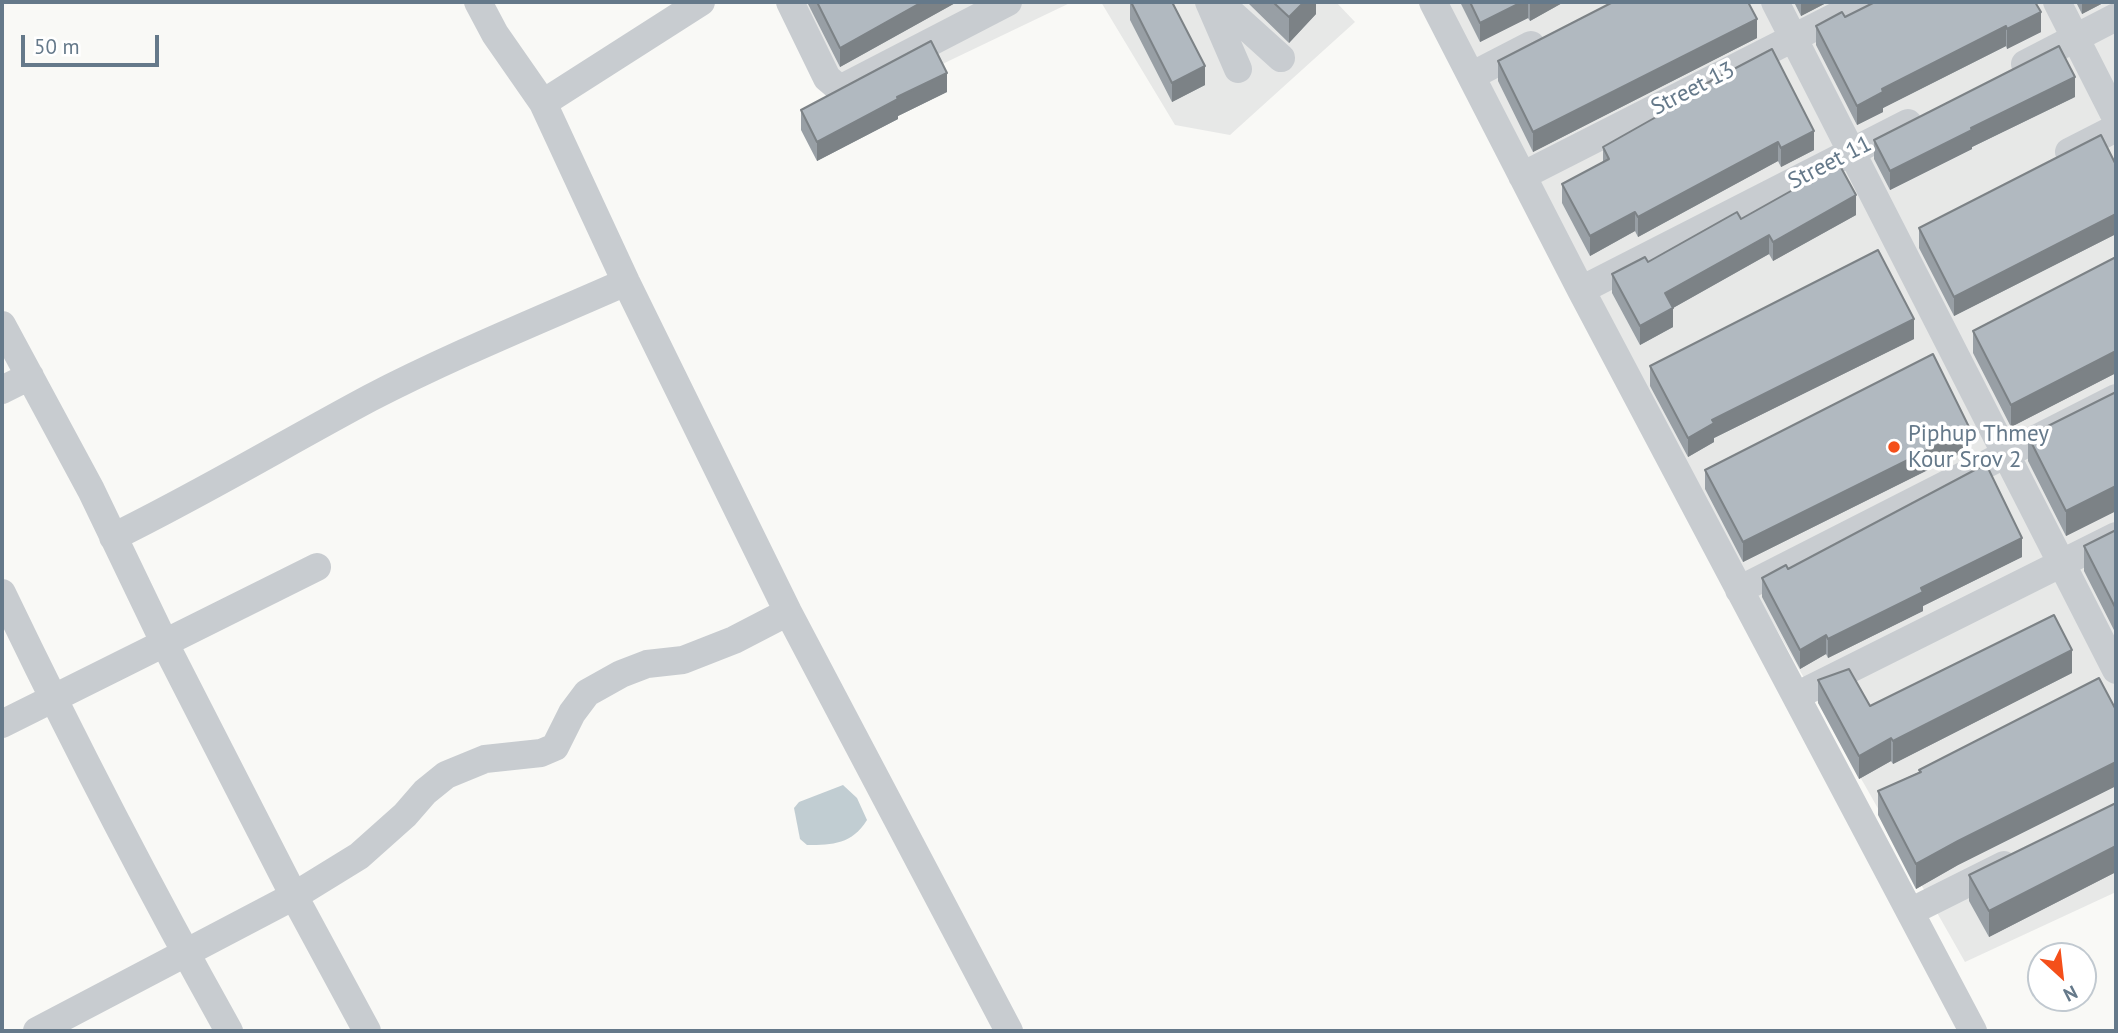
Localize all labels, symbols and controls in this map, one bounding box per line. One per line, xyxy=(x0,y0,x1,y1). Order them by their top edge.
scale bar xyxy=(24,21,163,65)
text: 50 m xyxy=(34,33,80,60)
street label: Street 13 xyxy=(1647,56,1739,122)
street label: Street 11 xyxy=(1784,130,1876,196)
place label: Piphup Thmey Kour Srov 2 xyxy=(1908,420,2049,474)
marker: Piphup Thmey Kour Srov 2 xyxy=(1886,439,1902,455)
north arrow xyxy=(2027,942,2097,1012)
text: N xyxy=(2060,980,2082,1007)

